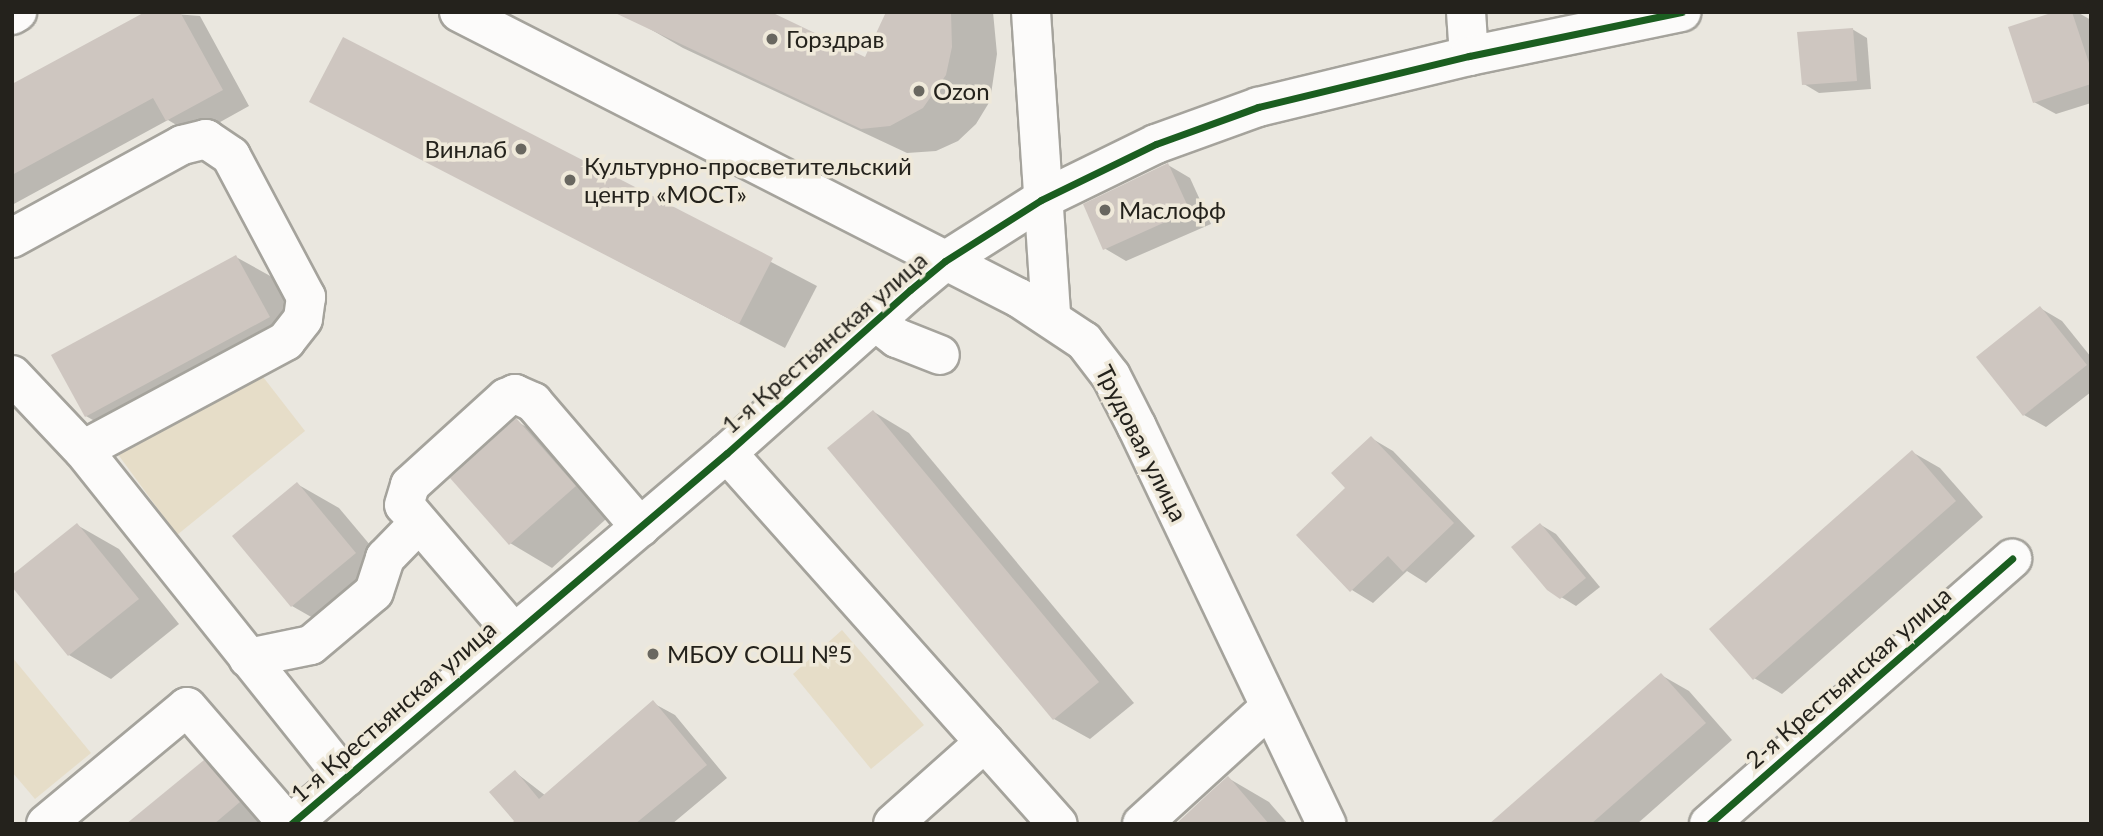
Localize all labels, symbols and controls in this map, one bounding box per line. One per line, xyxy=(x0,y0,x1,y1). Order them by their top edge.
place label: Горздрав xyxy=(786,25,884,53)
marker: Горздрав xyxy=(764,31,780,47)
place label: Ozon xyxy=(933,77,990,105)
marker: Ozon xyxy=(911,83,927,99)
place label: Винлаб xyxy=(424,135,507,163)
marker: Винлаб xyxy=(513,141,529,157)
place label: Культурно-просветительский центр «МОСТ» xyxy=(584,152,912,208)
marker: Культурно-просветительский центр «МОСТ» xyxy=(562,172,578,188)
place label: Маслофф xyxy=(1119,196,1226,224)
marker: Маслофф xyxy=(1097,202,1113,218)
street label: 1-я Крестьянская улица xyxy=(715,245,933,439)
street label: Трудовая улица xyxy=(1090,360,1194,526)
street label: 2-я Крестьянская улица xyxy=(1739,580,1957,774)
street label: 1-я Крестьянская улица xyxy=(284,614,502,808)
place label: МБОУ СОШ №5 xyxy=(667,640,852,668)
marker: МБОУ СОШ №5 xyxy=(645,646,661,662)

